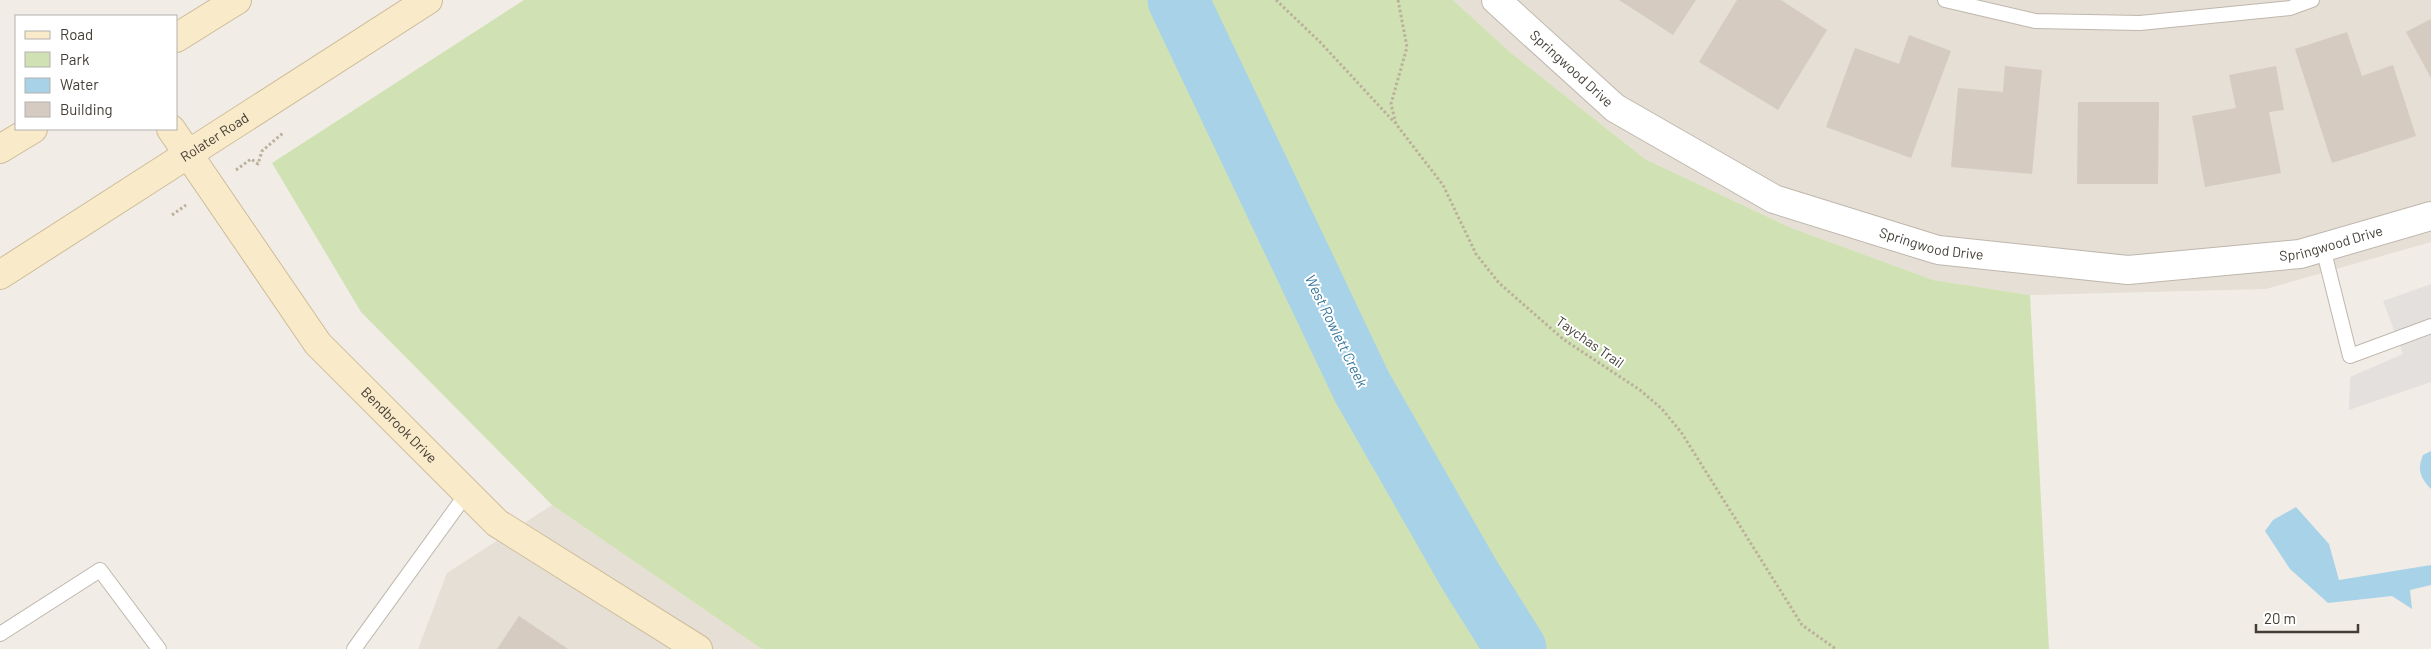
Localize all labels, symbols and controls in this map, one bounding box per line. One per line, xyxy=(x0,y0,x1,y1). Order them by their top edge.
legend xyxy=(15,15,178,130)
text: Road xyxy=(60,25,93,43)
street label: Springwood Drive xyxy=(1527,26,1617,110)
text: Park xyxy=(60,50,90,68)
text: Water xyxy=(60,75,99,93)
text: Building xyxy=(60,100,113,118)
street label: Rolater Road xyxy=(177,109,252,165)
street label: Springwood Drive xyxy=(2279,221,2385,264)
street label: Springwood Drive xyxy=(1877,223,1984,263)
water label: West Rowlett Creek xyxy=(1302,271,1372,391)
street label: Taychas Trail xyxy=(1553,312,1627,371)
street label: Bendbrook Drive xyxy=(358,383,441,466)
scale bar xyxy=(2256,602,2358,634)
text: 20 m xyxy=(2264,609,2296,627)

